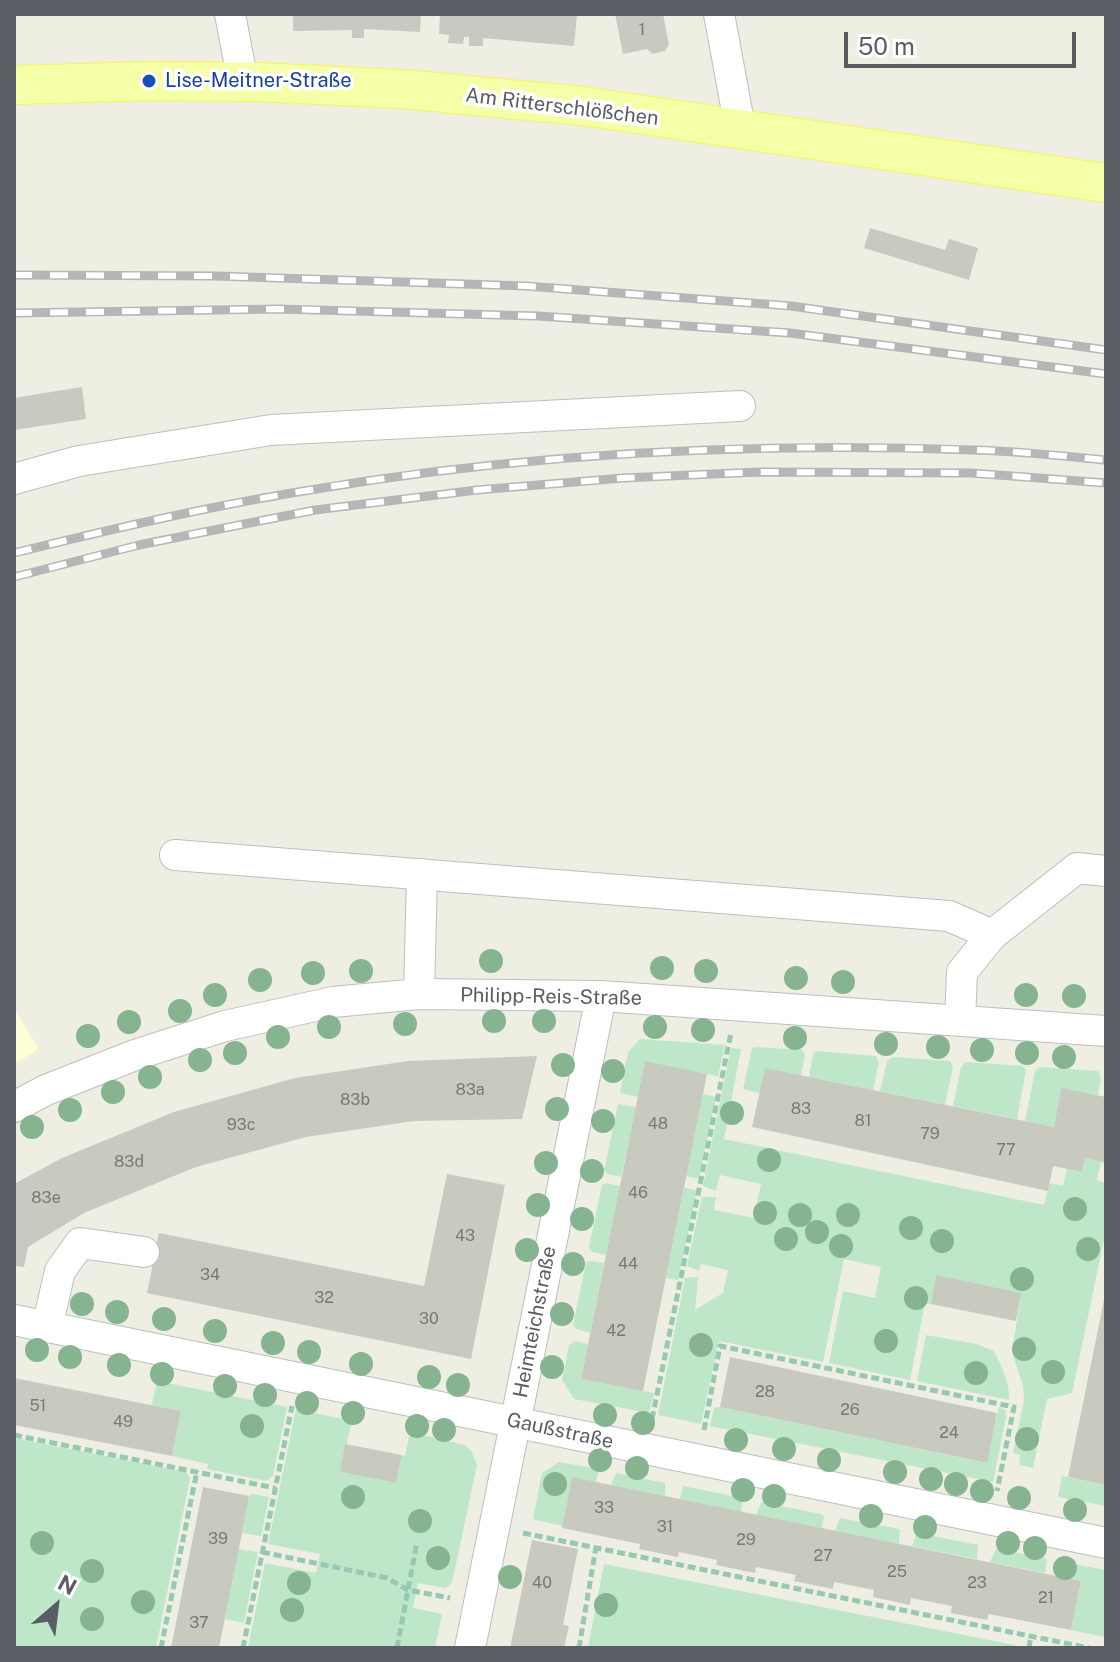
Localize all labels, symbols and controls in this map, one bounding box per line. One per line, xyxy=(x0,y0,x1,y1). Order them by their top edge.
scale bar xyxy=(848,16,1080,66)
house number: 1 xyxy=(639,20,645,40)
text: 50 m xyxy=(858,32,915,60)
place label: Lise-Meitner-Straße xyxy=(165,69,352,93)
marker: Lise-Meitner-Straße xyxy=(140,72,158,90)
street label: Am Ritterschlößchen xyxy=(464,83,660,131)
street label: Philipp-Reis-Straße xyxy=(460,983,642,1011)
house number: 83a xyxy=(455,1080,485,1100)
house number: 83b xyxy=(340,1090,370,1110)
house number: 83 xyxy=(791,1099,811,1119)
house number: 81 xyxy=(855,1111,871,1131)
house number: 48 xyxy=(648,1114,668,1134)
house number: 93c xyxy=(227,1115,255,1135)
house number: 79 xyxy=(920,1124,940,1144)
house number: 77 xyxy=(996,1140,1016,1160)
house number: 83d xyxy=(114,1152,144,1172)
house number: 46 xyxy=(628,1183,648,1203)
house number: 83e xyxy=(31,1188,61,1208)
house number: 43 xyxy=(455,1226,475,1246)
street label: Heimteichstraße xyxy=(509,1244,561,1400)
house number: 44 xyxy=(618,1254,638,1274)
house number: 34 xyxy=(200,1265,220,1285)
house number: 32 xyxy=(314,1288,334,1308)
house number: 30 xyxy=(419,1309,439,1329)
house number: 42 xyxy=(606,1321,626,1341)
house number: 28 xyxy=(755,1382,775,1402)
house number: 51 xyxy=(30,1396,46,1416)
house number: 26 xyxy=(840,1400,860,1420)
street label: Gaußstraße xyxy=(504,1408,616,1454)
house number: 49 xyxy=(113,1412,133,1432)
house number: 24 xyxy=(939,1423,959,1443)
house number: 33 xyxy=(594,1498,614,1518)
house number: 31 xyxy=(657,1517,673,1537)
house number: 39 xyxy=(208,1529,228,1549)
house number: 29 xyxy=(736,1530,756,1550)
house number: 27 xyxy=(813,1546,833,1566)
house number: 25 xyxy=(887,1562,907,1582)
north arrow xyxy=(16,1566,96,1646)
text: N xyxy=(54,1569,81,1600)
house number: 40 xyxy=(532,1573,552,1593)
house number: 23 xyxy=(967,1573,987,1593)
house number: 21 xyxy=(1038,1588,1054,1608)
house number: 37 xyxy=(189,1613,209,1633)

